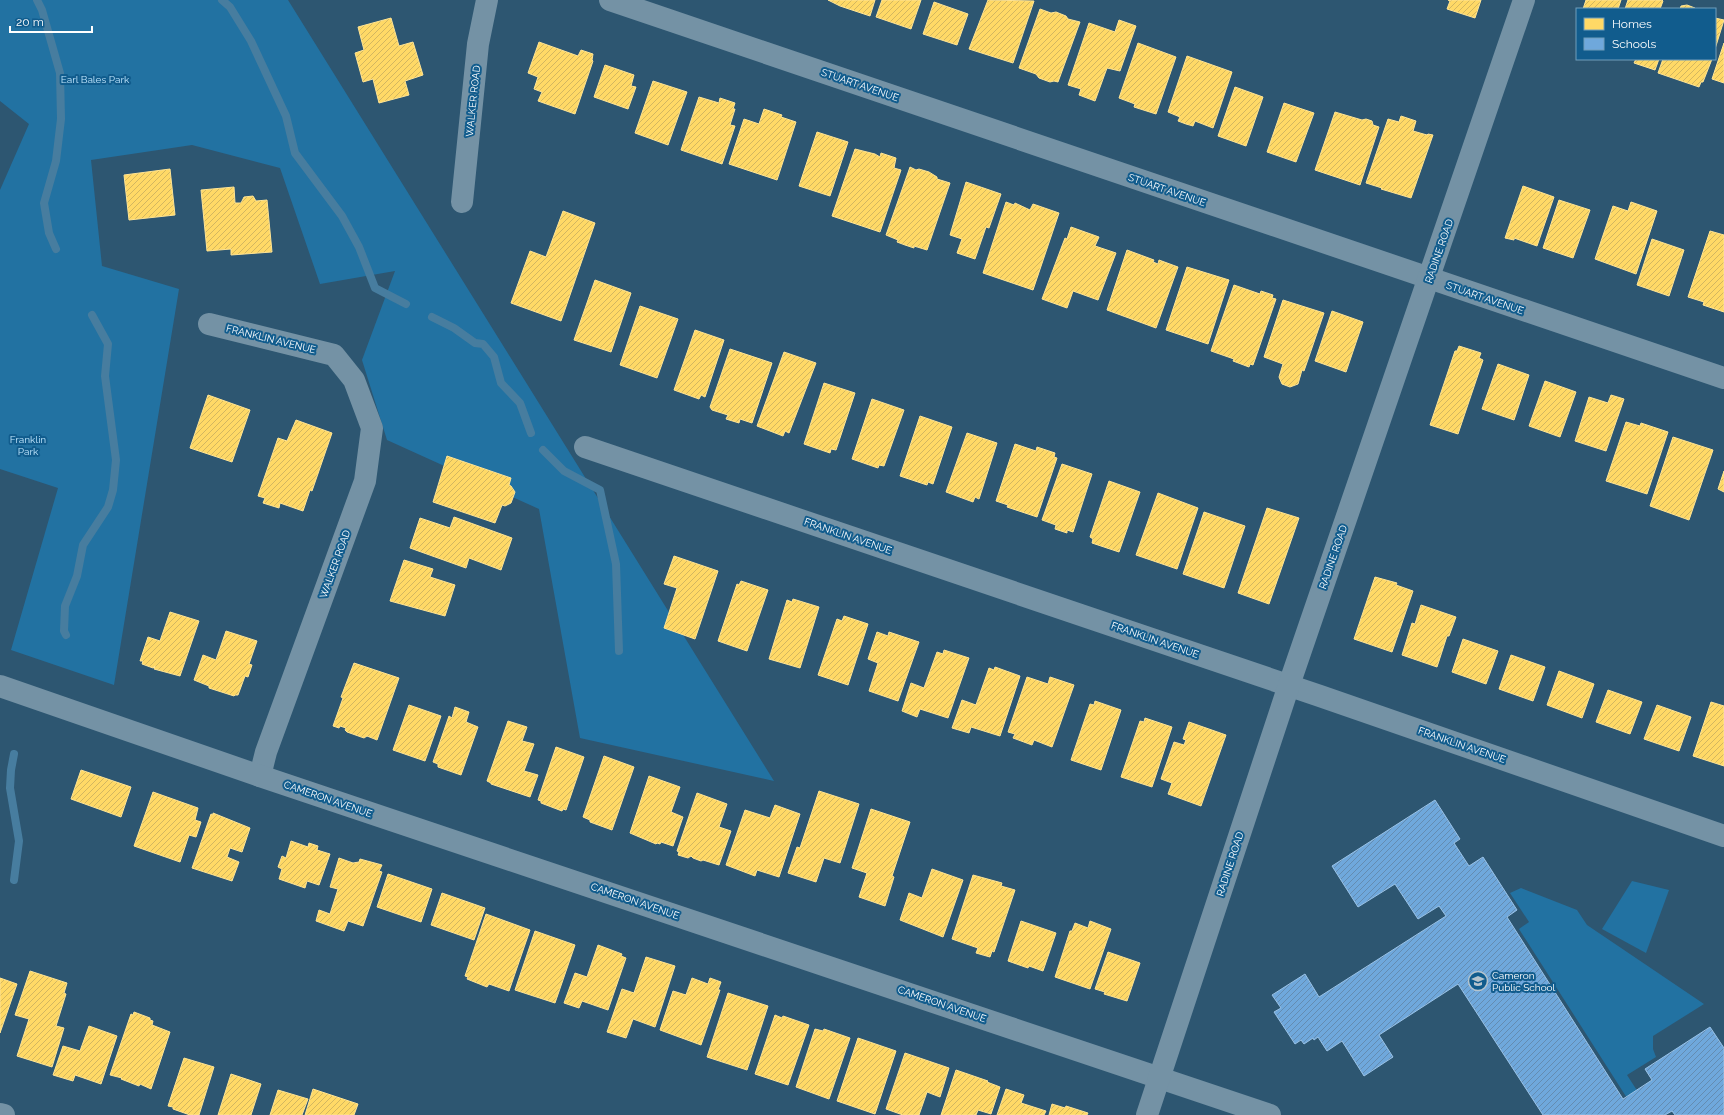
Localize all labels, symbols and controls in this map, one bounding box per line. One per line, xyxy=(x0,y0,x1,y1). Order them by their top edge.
scale bar xyxy=(10,8,92,34)
legend xyxy=(1576,8,1716,60)
text: 20 m xyxy=(16,15,44,29)
text: Homes xyxy=(1612,17,1652,31)
text: Schools xyxy=(1612,37,1656,51)
street label: WALKER ROAD xyxy=(464,65,482,137)
street label: STUART AVENUE xyxy=(820,67,900,103)
park label: Earl Bales Park xyxy=(61,74,130,85)
street label: STUART AVENUE xyxy=(1127,172,1207,208)
street label: RADINE ROAD xyxy=(1423,218,1455,284)
street label: STUART AVENUE xyxy=(1445,280,1525,316)
street label: FRANKLIN AVENUE xyxy=(225,323,317,355)
park label: Franklin Park xyxy=(10,434,46,457)
street label: FRANKLIN AVENUE xyxy=(803,516,893,556)
street label: RADINE ROAD xyxy=(1317,524,1349,590)
street label: WALKER ROAD xyxy=(318,528,352,600)
street label: FRANKLIN AVENUE xyxy=(1110,620,1200,660)
street label: FRANKLIN AVENUE xyxy=(1417,725,1507,765)
street label: CAMERON AVENUE xyxy=(282,779,374,819)
street label: RADINE ROAD xyxy=(1214,830,1246,898)
street label: CAMERON AVENUE xyxy=(589,881,681,921)
school or university icon: Cameron Public School xyxy=(1467,970,1489,992)
place label: Cameron Public School xyxy=(1492,970,1556,993)
street label: CAMERON AVENUE xyxy=(896,984,988,1024)

